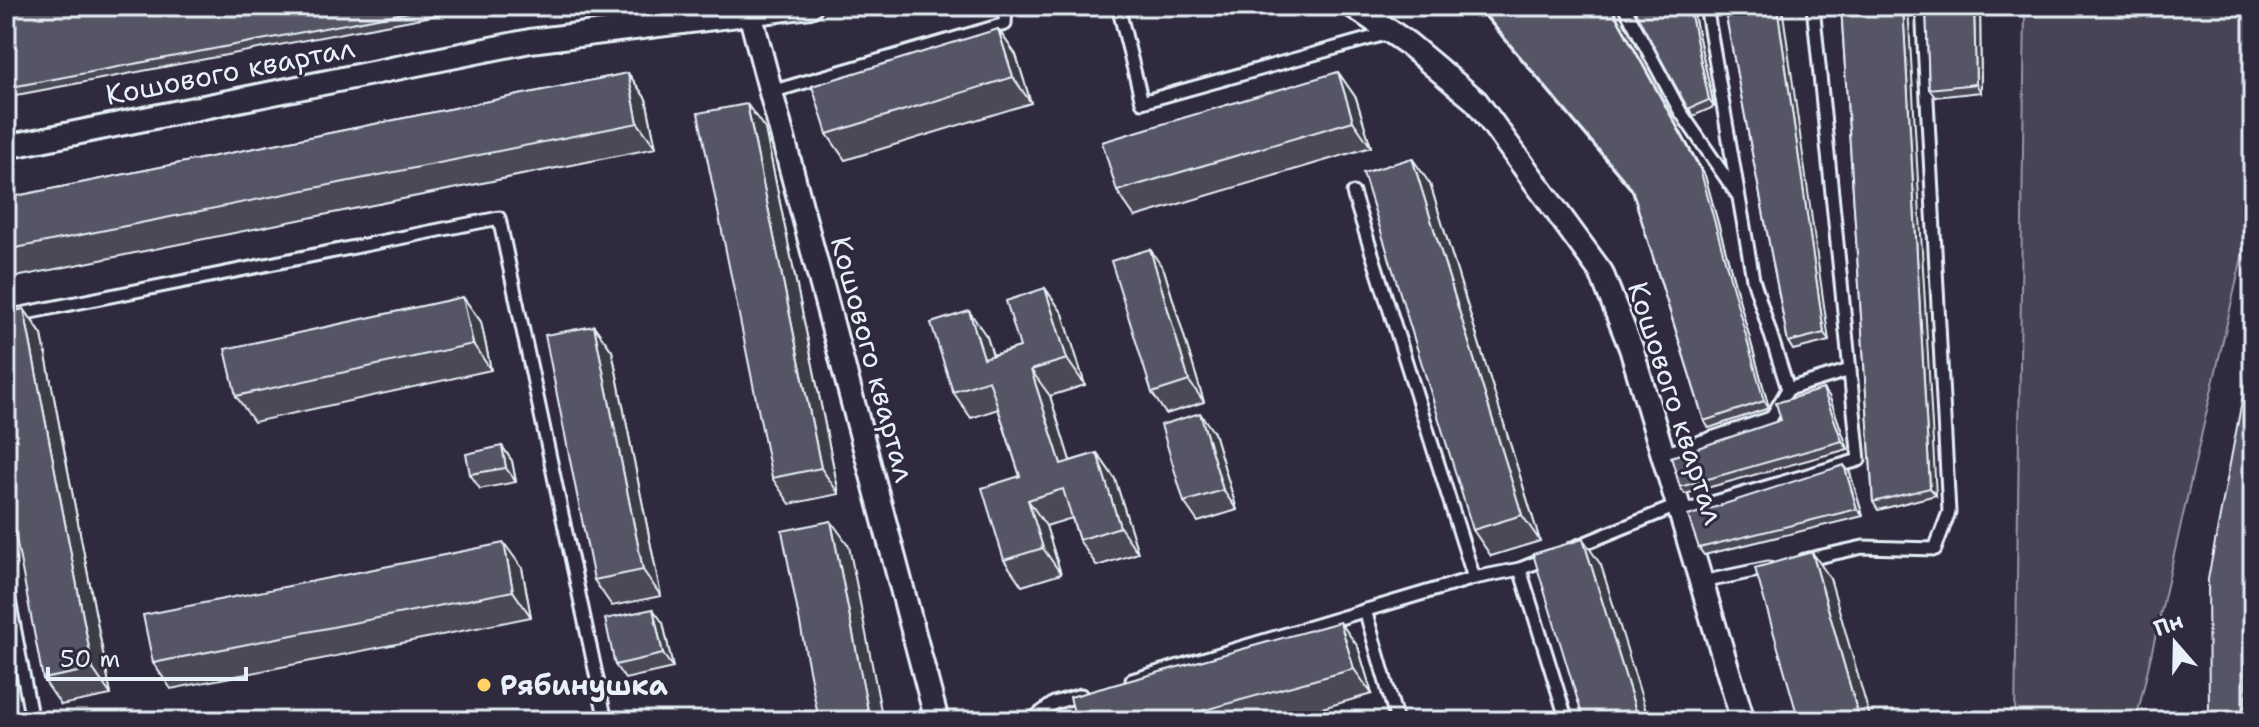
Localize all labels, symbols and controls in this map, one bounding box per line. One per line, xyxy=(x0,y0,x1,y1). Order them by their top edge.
street label: Кошового квартал xyxy=(102,28,358,114)
street label: Кошового квартал xyxy=(822,232,924,486)
street label: Кошового квартал xyxy=(1619,277,1733,530)
north arrow xyxy=(2135,603,2215,683)
text: Пн xyxy=(2150,606,2187,643)
scale bar xyxy=(48,631,246,681)
text: 50 m xyxy=(60,643,120,675)
place label: Рябинушка xyxy=(500,666,668,704)
marker: Рябинушка xyxy=(475,676,493,694)

